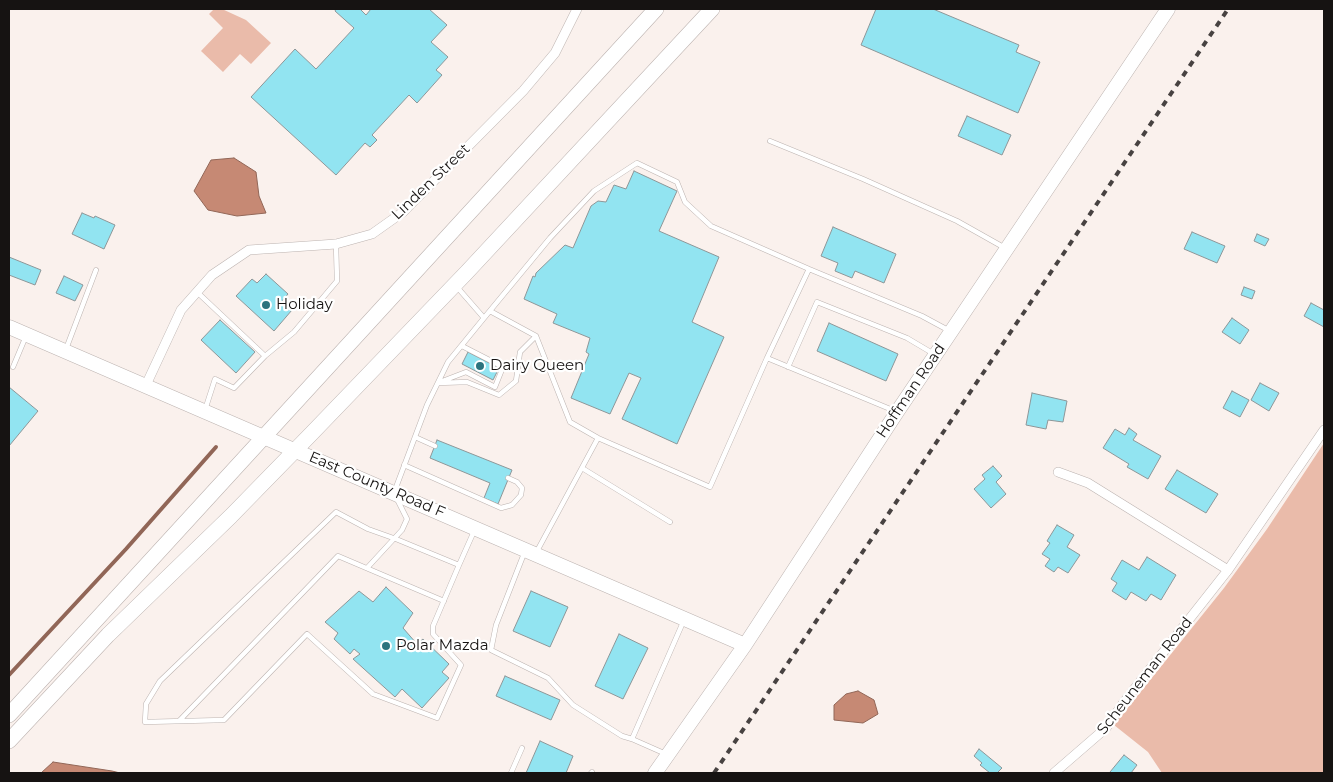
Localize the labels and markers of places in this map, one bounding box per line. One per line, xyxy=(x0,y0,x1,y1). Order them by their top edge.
place label: Holiday xyxy=(276,296,333,314)
marker: Holiday xyxy=(260,299,272,311)
place label: Dairy Queen xyxy=(490,357,584,375)
marker: Dairy Queen xyxy=(474,360,486,372)
place label: Polar Mazda xyxy=(396,637,489,655)
marker: Polar Mazda xyxy=(380,640,392,652)

